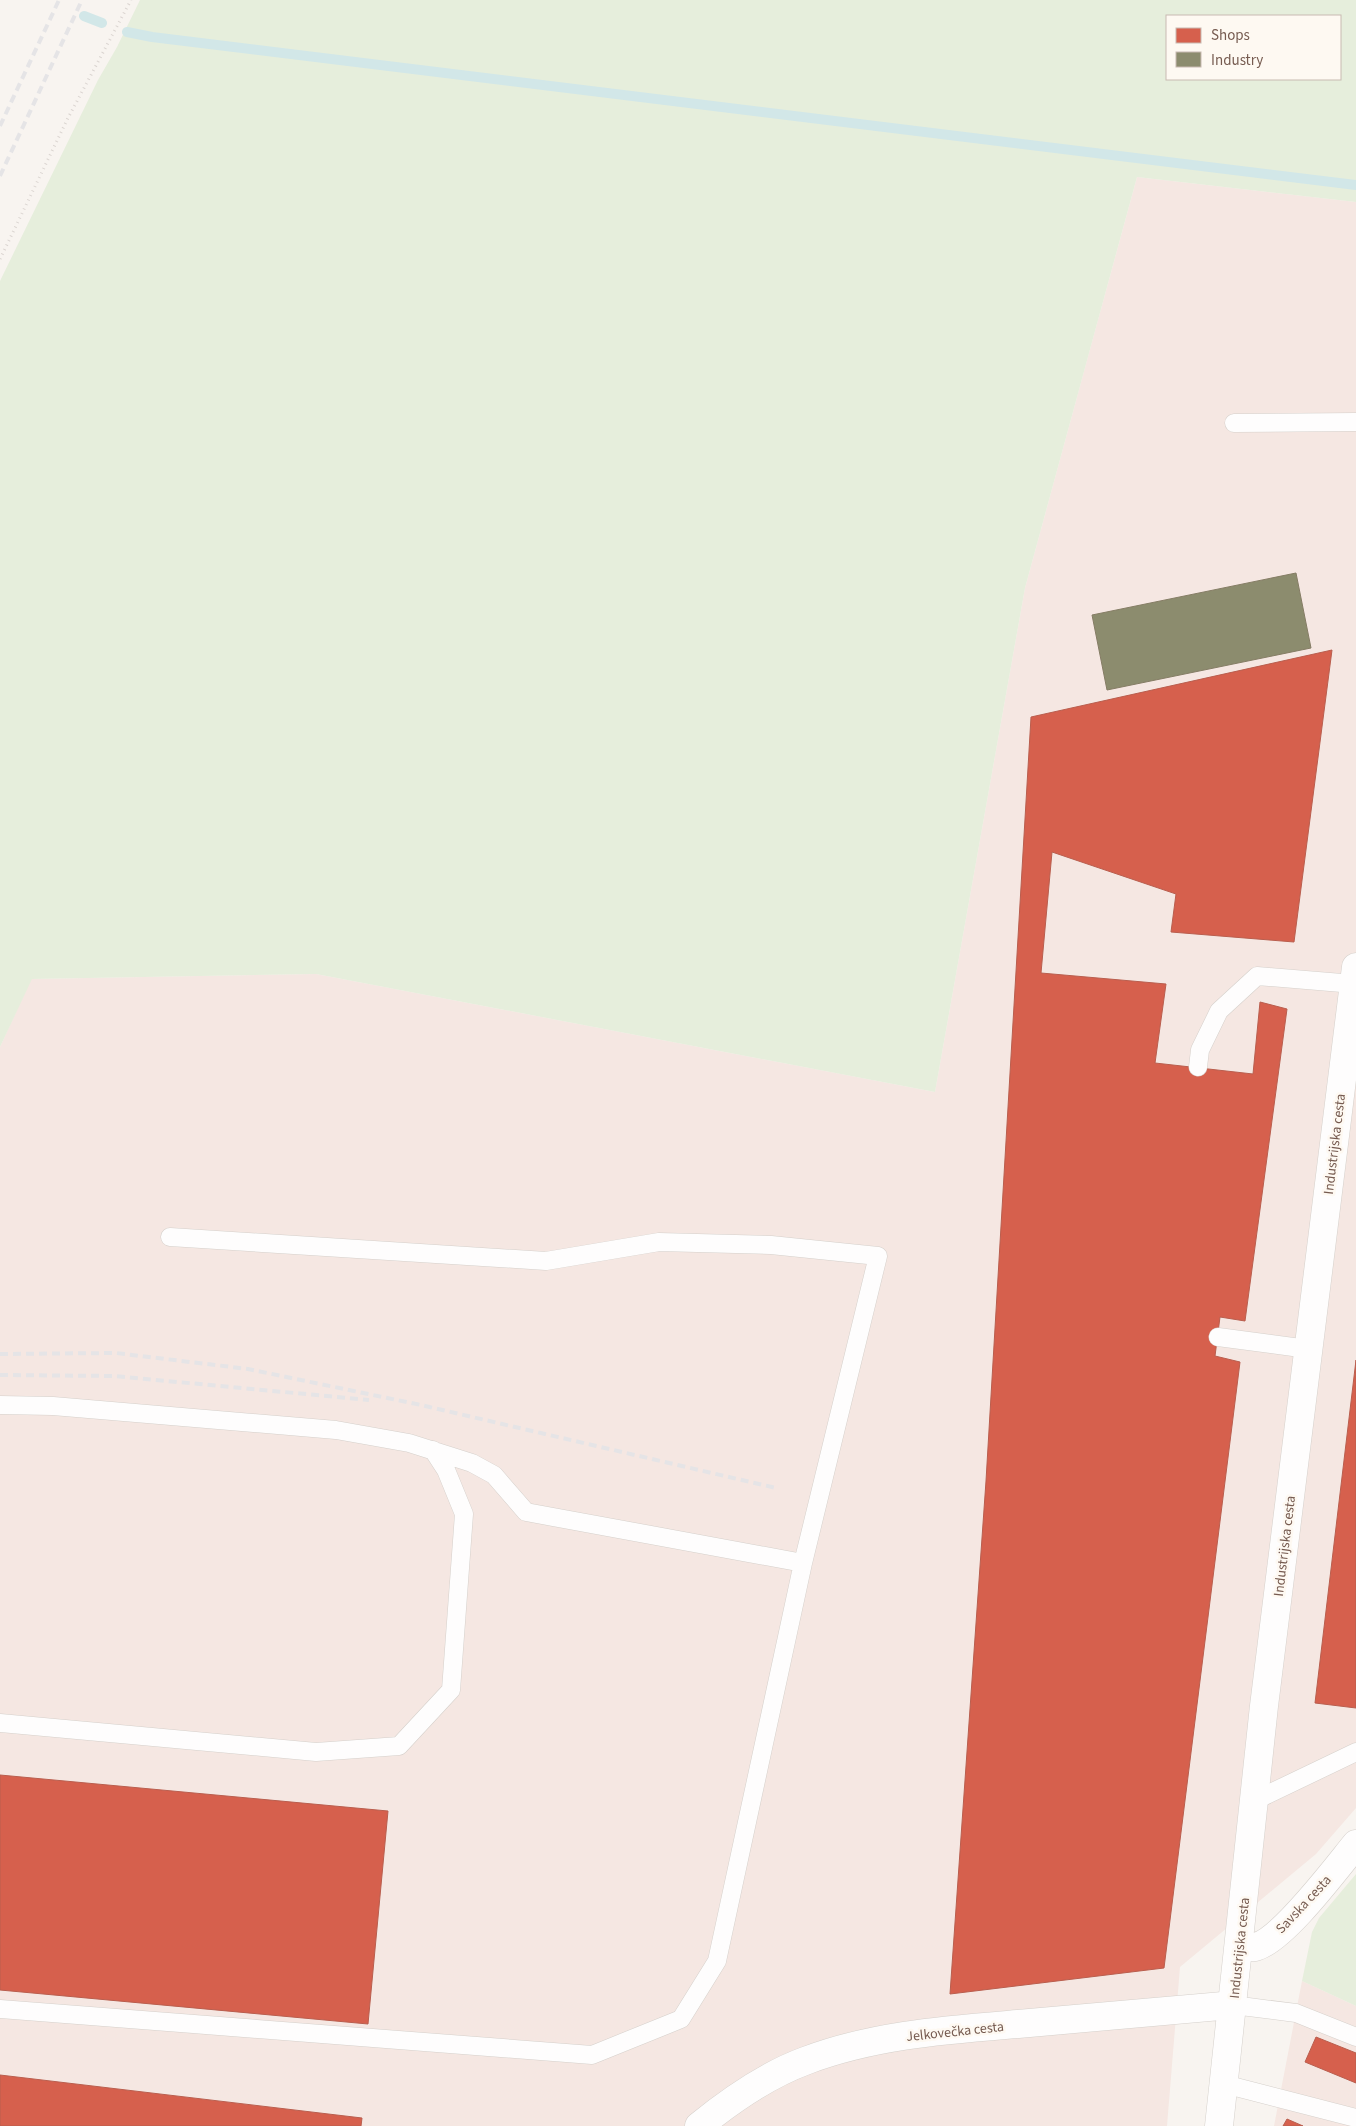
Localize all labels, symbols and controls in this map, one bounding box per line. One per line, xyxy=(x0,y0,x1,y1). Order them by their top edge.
legend xyxy=(1166,15,1341,80)
text: Shops xyxy=(1211,25,1250,46)
text: Industry xyxy=(1211,50,1263,71)
street label: Industrijska cesta xyxy=(1319,1093,1351,1196)
street label: Industrijska cesta xyxy=(1269,1495,1301,1598)
street label: Savska cesta xyxy=(1271,1871,1336,1938)
street label: Industrijska cesta xyxy=(1225,1897,1255,2000)
street label: Jelkovečka cesta xyxy=(905,2017,1005,2047)

